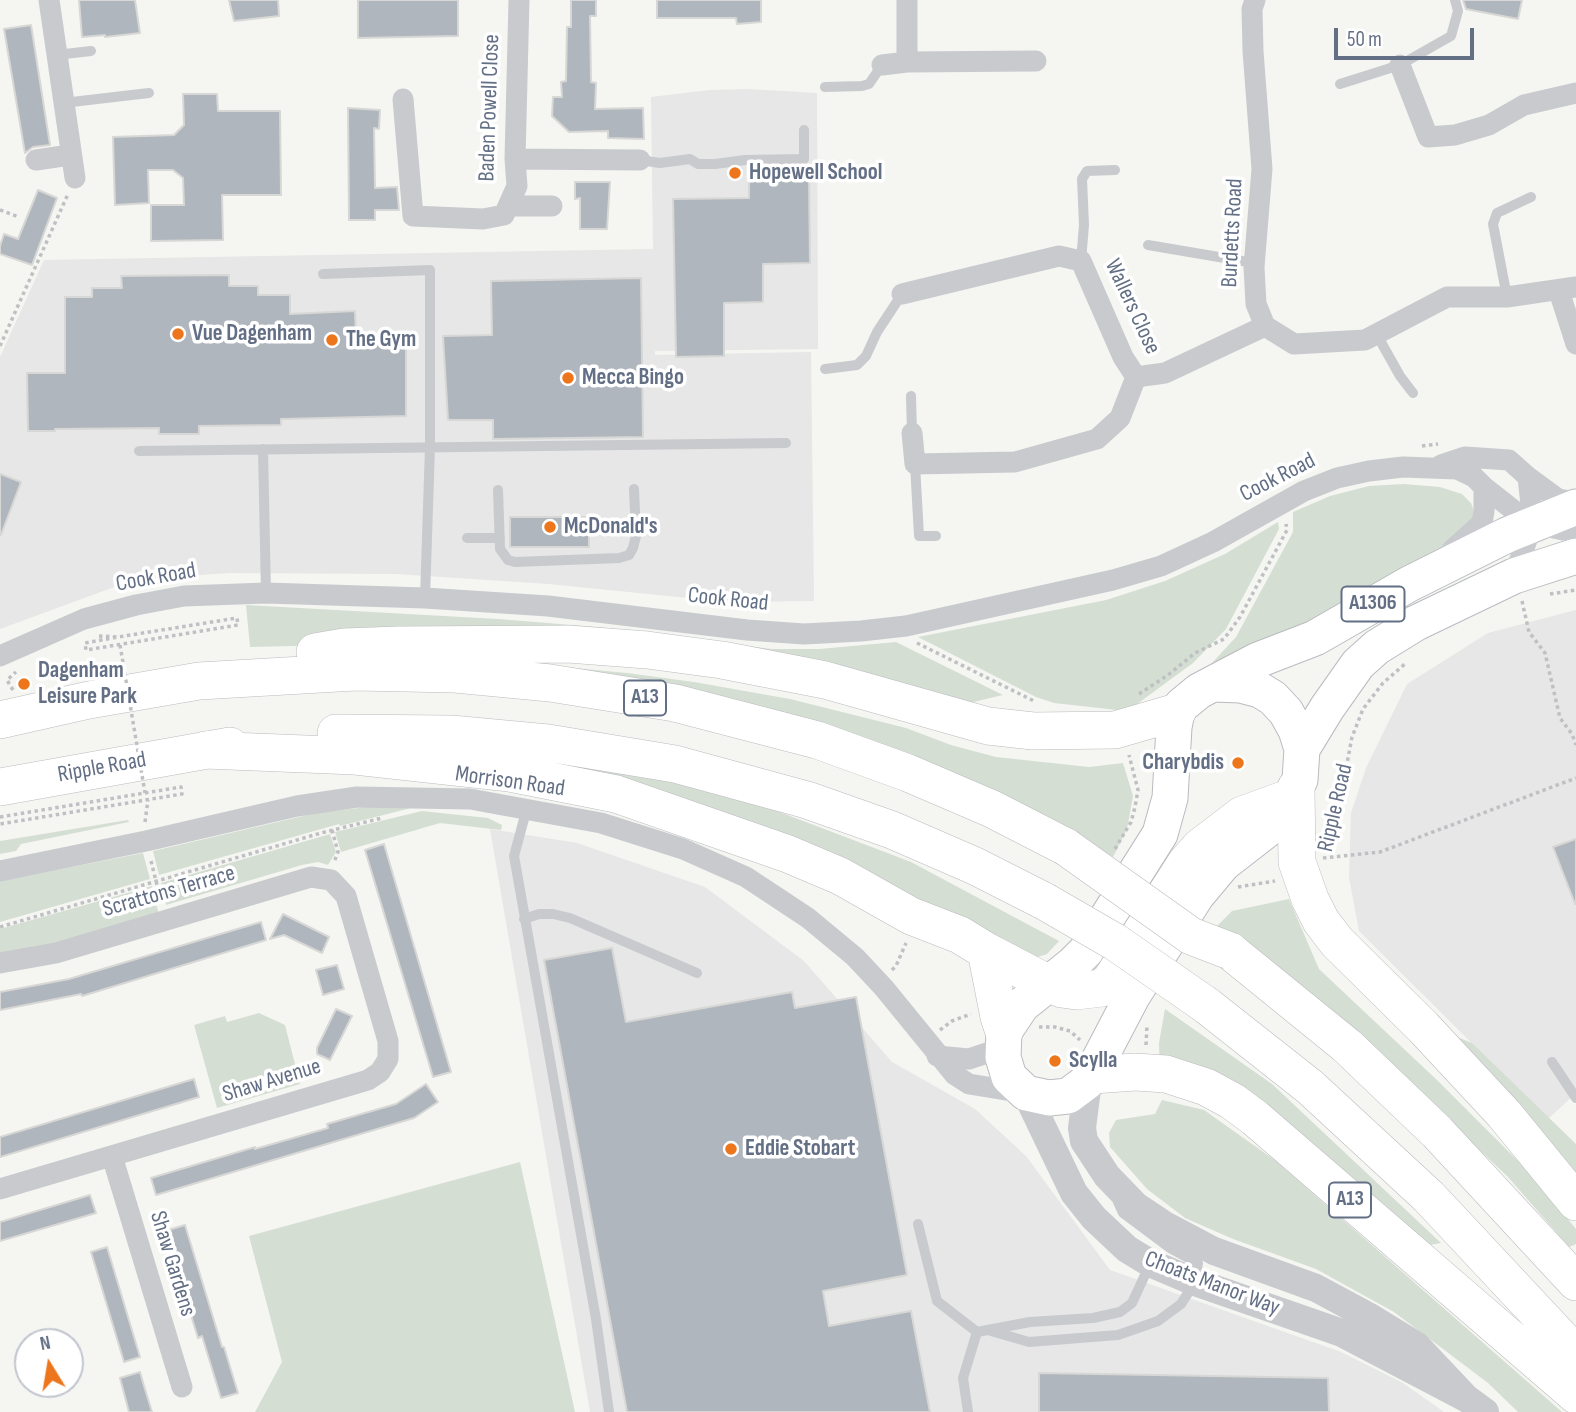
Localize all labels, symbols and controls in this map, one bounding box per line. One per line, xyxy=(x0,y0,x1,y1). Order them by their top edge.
scale bar xyxy=(1338,14,1478,58)
text: 50 m xyxy=(1347,27,1382,52)
street label: Baden Powell Close xyxy=(474,34,506,182)
place label: Hopewell School xyxy=(749,159,883,187)
marker: Hopewell School xyxy=(727,165,743,181)
street label: Burdetts Road xyxy=(1216,178,1250,288)
street label: Wallers Close xyxy=(1098,255,1166,359)
place label: Vue Dagenham xyxy=(192,320,312,348)
marker: Vue Dagenham xyxy=(170,326,186,342)
place label: The Gym xyxy=(346,326,416,354)
marker: The Gym xyxy=(324,332,340,348)
place label: Mecca Bingo xyxy=(582,364,684,392)
marker: Mecca Bingo xyxy=(560,370,576,386)
street label: Cook Road xyxy=(1236,447,1320,509)
place label: McDonald's xyxy=(564,513,657,541)
marker: McDonald's xyxy=(542,519,558,535)
street label: Cook Road xyxy=(114,557,198,599)
street label: Cook Road xyxy=(686,582,770,618)
road number: A1306 xyxy=(1342,586,1404,622)
place label: Dagenham Leisure Park xyxy=(38,657,137,711)
marker: Dagenham Leisure Park xyxy=(16,676,32,692)
road number: A13 xyxy=(624,680,666,716)
street label: Ripple Road xyxy=(56,747,148,789)
place label: Charybdis xyxy=(1142,749,1224,777)
marker: Charybdis xyxy=(1230,755,1246,771)
street label: Morrison Road xyxy=(453,761,567,803)
street label: Ripple Road xyxy=(1312,761,1360,855)
street label: Scrattons Terrace xyxy=(100,860,238,924)
place label: Scylla xyxy=(1069,1047,1117,1075)
street label: Shaw Avenue xyxy=(220,1053,324,1109)
marker: Scylla xyxy=(1047,1053,1063,1069)
place label: Eddie Stobart xyxy=(745,1135,855,1163)
marker: Eddie Stobart xyxy=(723,1141,739,1157)
road number: A13 xyxy=(1329,1182,1371,1218)
street label: Shaw Gardens xyxy=(143,1208,201,1320)
street label: Choats Manor Way xyxy=(1141,1246,1283,1322)
north arrow xyxy=(14,1328,84,1398)
text: N xyxy=(38,1332,52,1356)

